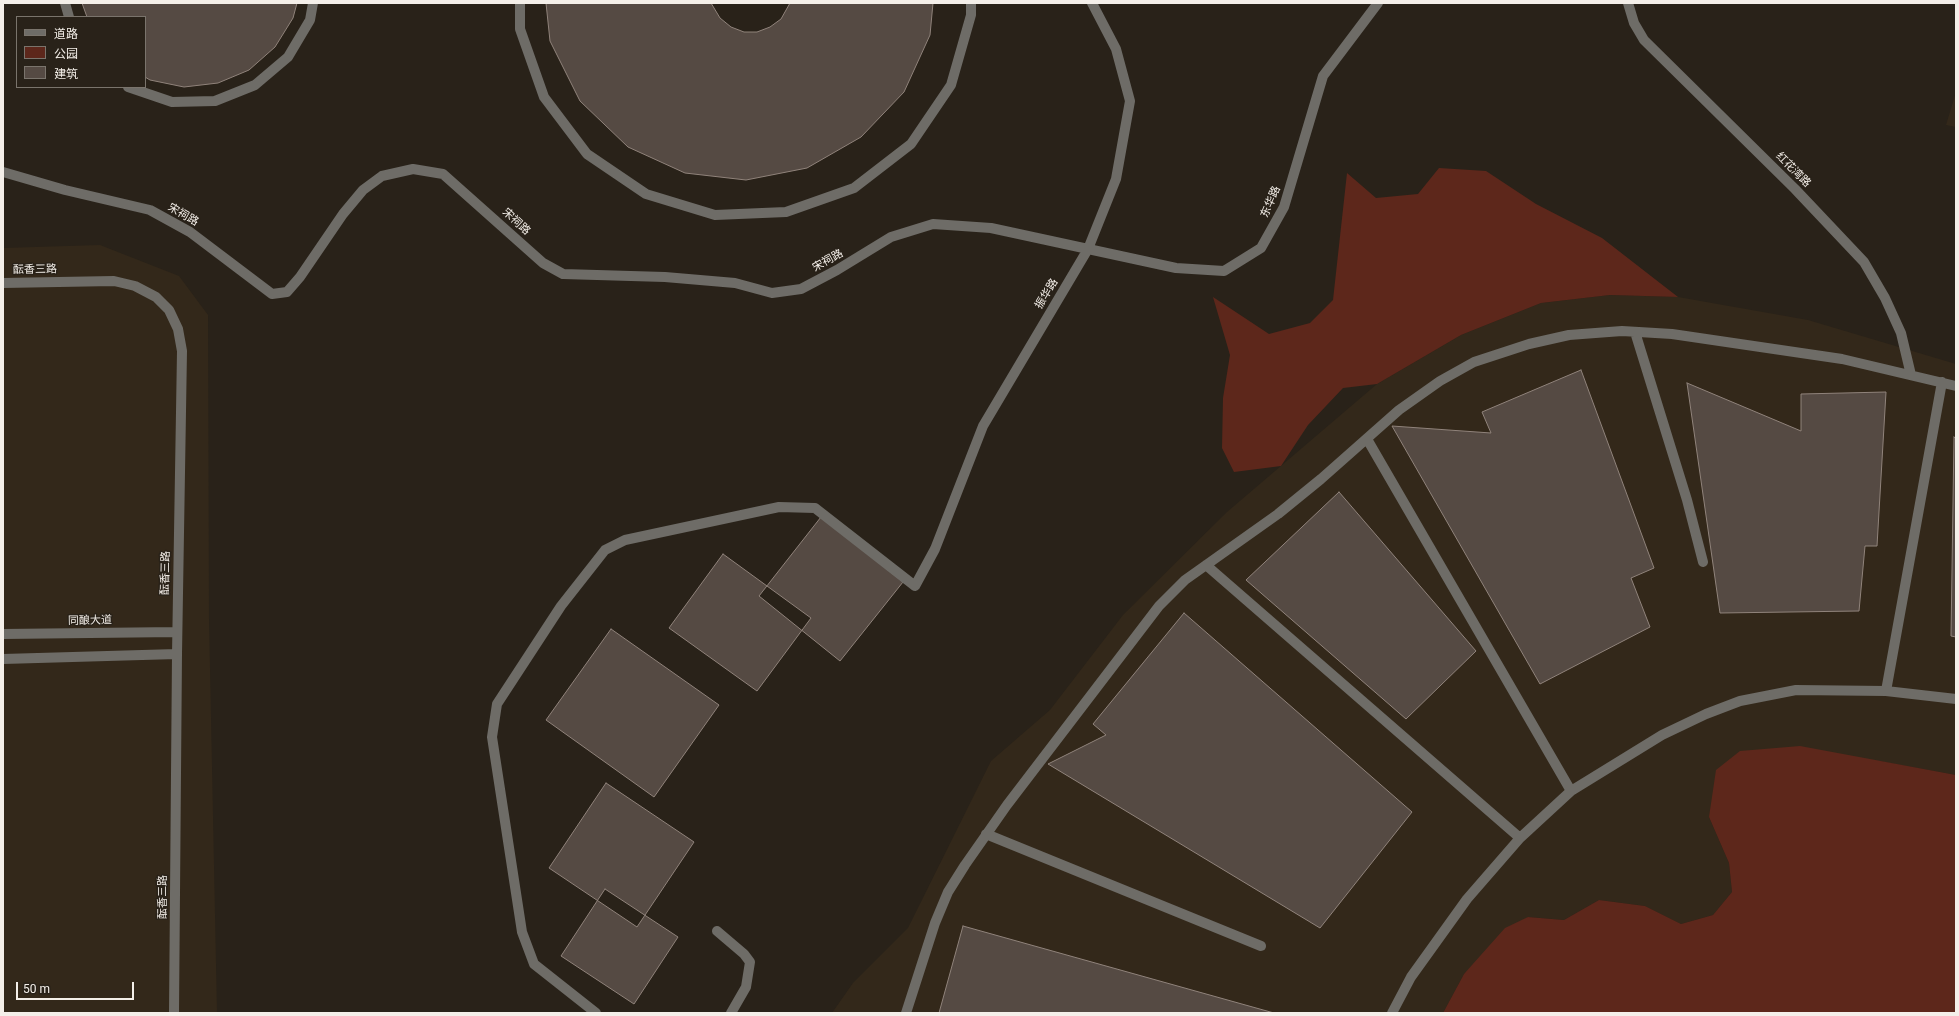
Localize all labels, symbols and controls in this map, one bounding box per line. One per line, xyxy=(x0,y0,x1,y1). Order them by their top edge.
legend xyxy=(16,16,146,88)
text: 道路 xyxy=(54,27,78,41)
text: 公园 xyxy=(54,47,78,61)
text: 建筑 xyxy=(54,67,78,81)
street label: 红花湾路 xyxy=(1773,150,1813,190)
street label: 东华路 xyxy=(1258,184,1284,220)
street label: 宋祠路 xyxy=(165,201,201,229)
street label: 宋祠路 xyxy=(499,206,533,238)
street label: 宋祠路 xyxy=(810,247,846,275)
street label: 酝香三路 xyxy=(13,263,57,277)
street label: 振华路 xyxy=(1033,276,1061,312)
street label: 酝香三路 xyxy=(159,551,173,595)
street label: 同酿大道 xyxy=(68,614,112,628)
street label: 酝香三路 xyxy=(156,875,170,919)
scale bar xyxy=(18,974,136,1000)
text: 50 m xyxy=(23,982,50,996)

